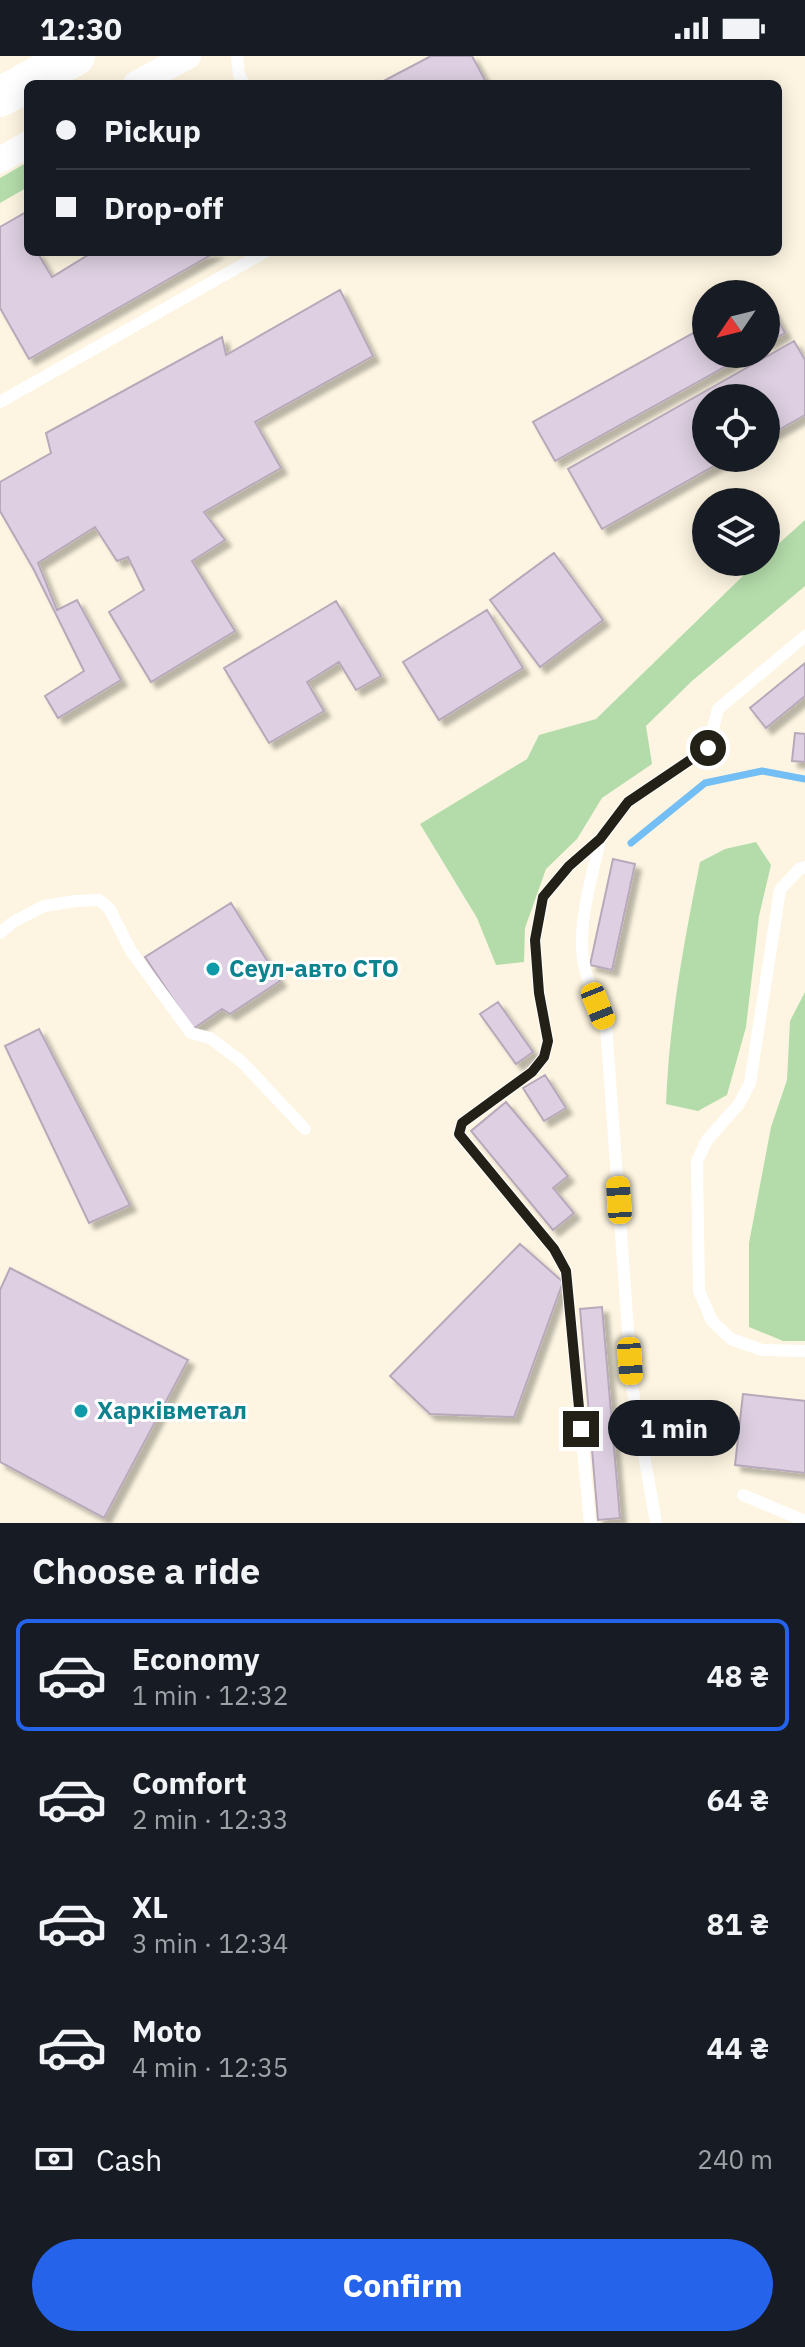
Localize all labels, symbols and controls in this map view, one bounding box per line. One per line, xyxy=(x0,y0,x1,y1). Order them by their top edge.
text: 12:30 xyxy=(40,9,122,48)
text: Pickup xyxy=(104,111,201,150)
text: Drop-off xyxy=(104,188,223,227)
north arrow xyxy=(692,280,780,368)
map controls xyxy=(692,280,780,576)
button: locate xyxy=(692,384,780,472)
button: layers xyxy=(692,488,780,576)
route start xyxy=(690,730,726,766)
place label: Сеул-авто СТО xyxy=(229,952,399,984)
marker: Сеул-авто СТО xyxy=(204,960,222,978)
car xyxy=(578,979,618,1033)
car xyxy=(605,1175,633,1225)
car xyxy=(616,1336,644,1386)
place label: Харківметал xyxy=(97,1394,247,1426)
callout: 1 min xyxy=(609,1401,741,1457)
marker: Харківметал xyxy=(72,1402,90,1420)
route end xyxy=(563,1411,599,1447)
text: 1 min xyxy=(640,1411,708,1445)
text: Choose a ride xyxy=(32,1547,260,1594)
icon: car xyxy=(36,1639,108,1711)
text: Economy xyxy=(132,1639,260,1678)
text: 48 ₴ xyxy=(707,1656,769,1695)
text: 1 min · 12:32 xyxy=(132,1678,288,1712)
icon: car xyxy=(36,1763,108,1835)
text: Comfort xyxy=(132,1763,247,1802)
text: 64 ₴ xyxy=(707,1780,769,1819)
text: 2 min · 12:33 xyxy=(132,1802,288,1836)
icon: car xyxy=(36,1887,108,1959)
text: XL xyxy=(132,1887,168,1926)
text: 81 ₴ xyxy=(707,1904,769,1943)
text: 3 min · 12:34 xyxy=(132,1926,288,1960)
icon: car xyxy=(36,2011,108,2083)
text: Moto xyxy=(132,2011,202,2050)
text: 44 ₴ xyxy=(707,2028,769,2067)
text: 4 min · 12:35 xyxy=(132,2050,288,2084)
icon: cash xyxy=(32,2137,76,2181)
text: Cash xyxy=(96,2140,162,2179)
text: 240 m xyxy=(697,2142,773,2176)
button: Confirm xyxy=(32,2239,773,2331)

